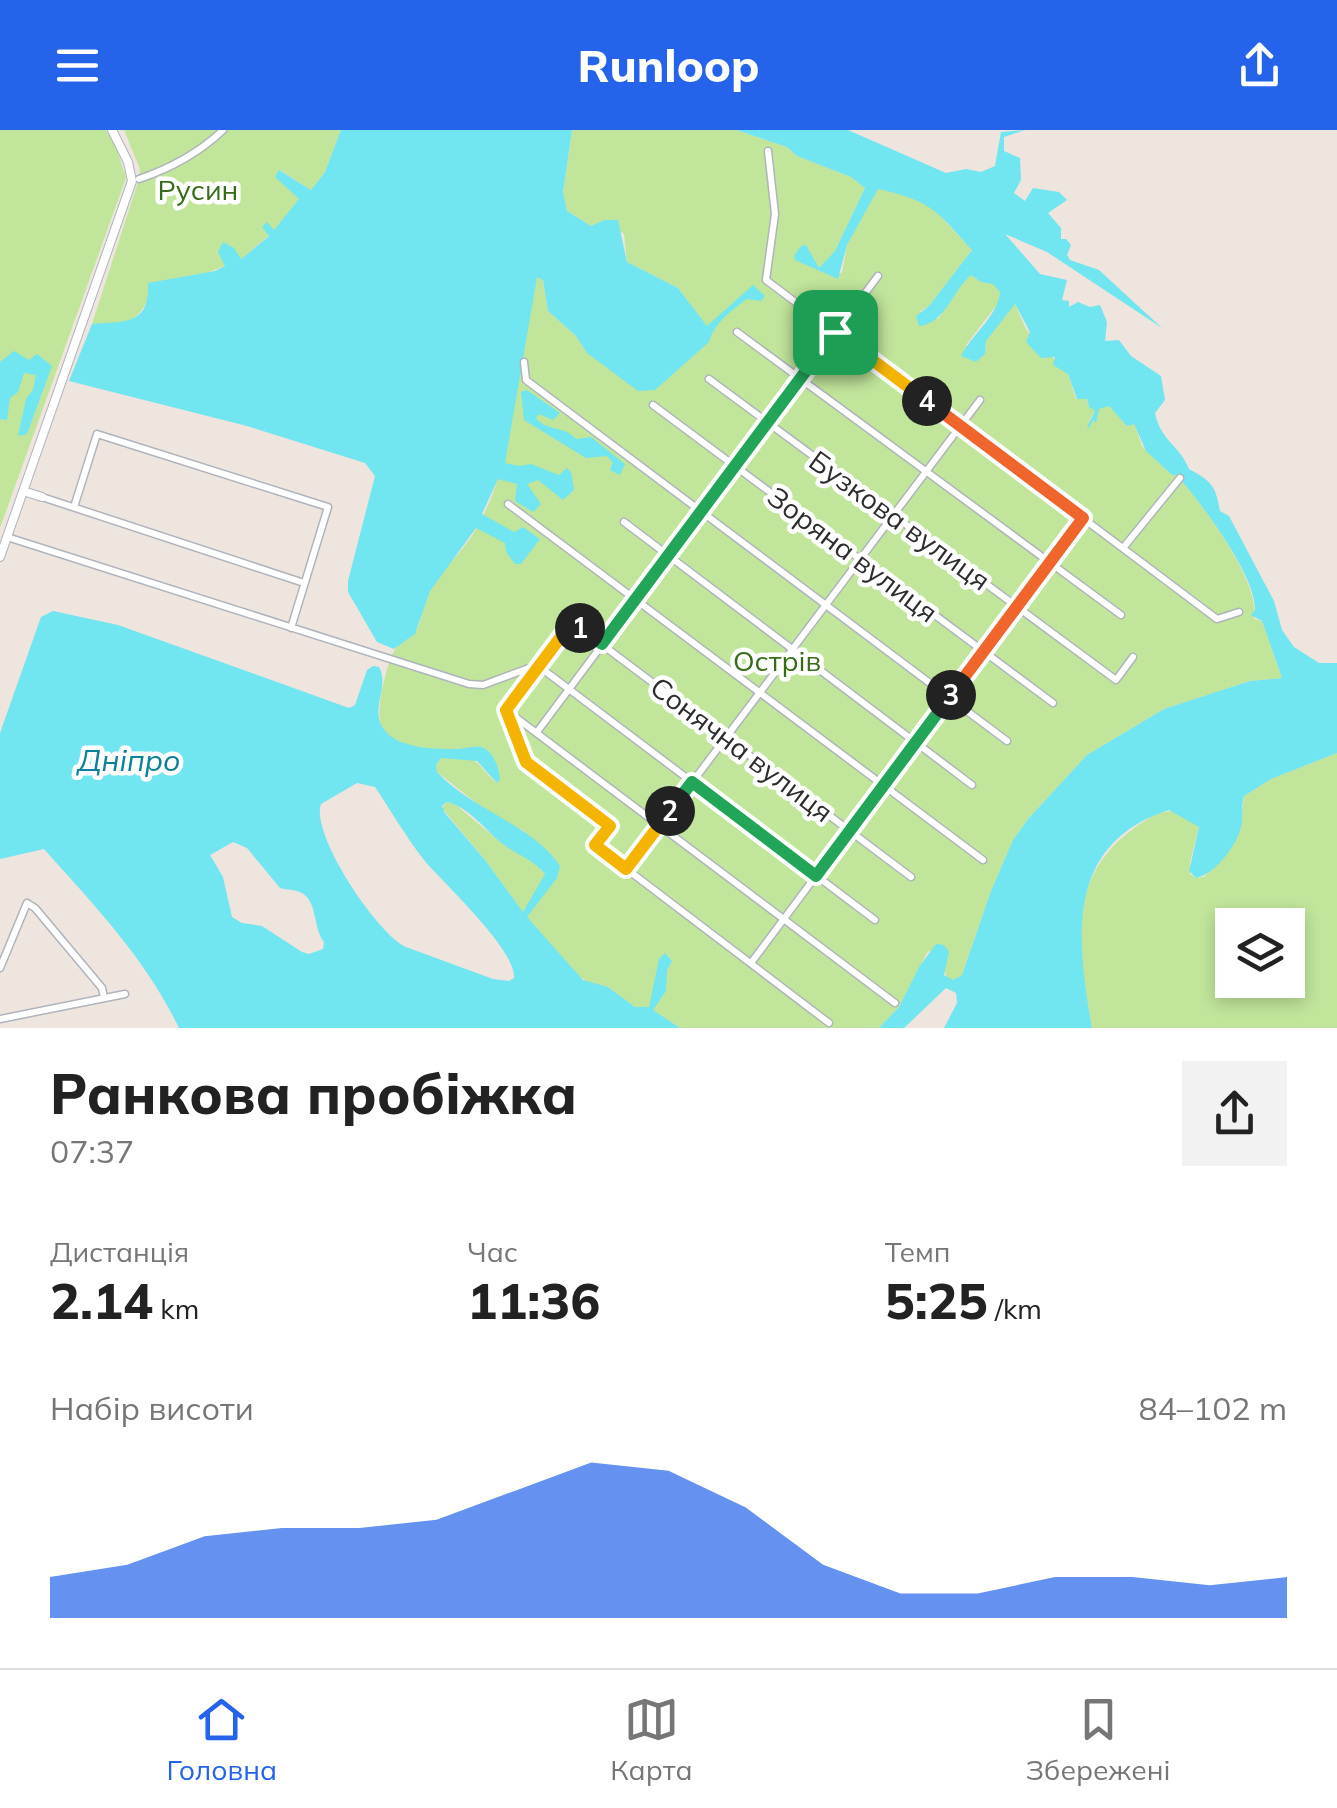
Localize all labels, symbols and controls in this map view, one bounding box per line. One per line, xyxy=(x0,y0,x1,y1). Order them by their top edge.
text: Runloop xyxy=(578,37,759,93)
icon: menu xyxy=(50,38,105,93)
icon: share xyxy=(1232,38,1287,93)
park label: Русин xyxy=(158,172,238,207)
pin xyxy=(793,290,878,375)
icon: arrive xyxy=(808,305,863,360)
pin: 4 xyxy=(902,376,952,426)
text: 4 xyxy=(919,383,935,418)
street label: Бузкова вулиця xyxy=(803,443,997,597)
street label: Зоряна вулиця xyxy=(761,479,945,629)
pin: 1 xyxy=(555,603,605,653)
text: 1 xyxy=(572,610,588,645)
park label: Острів xyxy=(733,643,821,678)
street label: Сонячна вулиця xyxy=(644,669,840,829)
pin: 3 xyxy=(926,670,976,720)
text: 3 xyxy=(943,677,959,712)
water label: Дніпро xyxy=(75,741,181,779)
pin: 2 xyxy=(645,786,695,836)
text: 2 xyxy=(662,793,678,828)
map controls xyxy=(1215,908,1305,998)
button: layers xyxy=(1215,908,1305,998)
text: Ранкова пробіжка xyxy=(50,1059,577,1128)
button: share xyxy=(1182,1061,1287,1166)
text: 07:37 xyxy=(50,1131,134,1171)
text: Дистанція xyxy=(50,1234,189,1269)
text: Час xyxy=(467,1234,518,1269)
text: Темп xyxy=(885,1234,950,1269)
text: 2.14 xyxy=(50,1269,153,1332)
text: 11:36 xyxy=(467,1269,600,1332)
text: 5:25 xyxy=(885,1269,988,1332)
text: km xyxy=(153,1291,199,1326)
text: /km xyxy=(988,1291,1042,1326)
text: Набір висоти xyxy=(50,1388,254,1428)
text: 84–102 m xyxy=(1138,1388,1287,1428)
tab: Головна xyxy=(167,1692,277,1787)
tab: Карта xyxy=(610,1692,693,1787)
tab: Збережені xyxy=(1026,1692,1170,1787)

